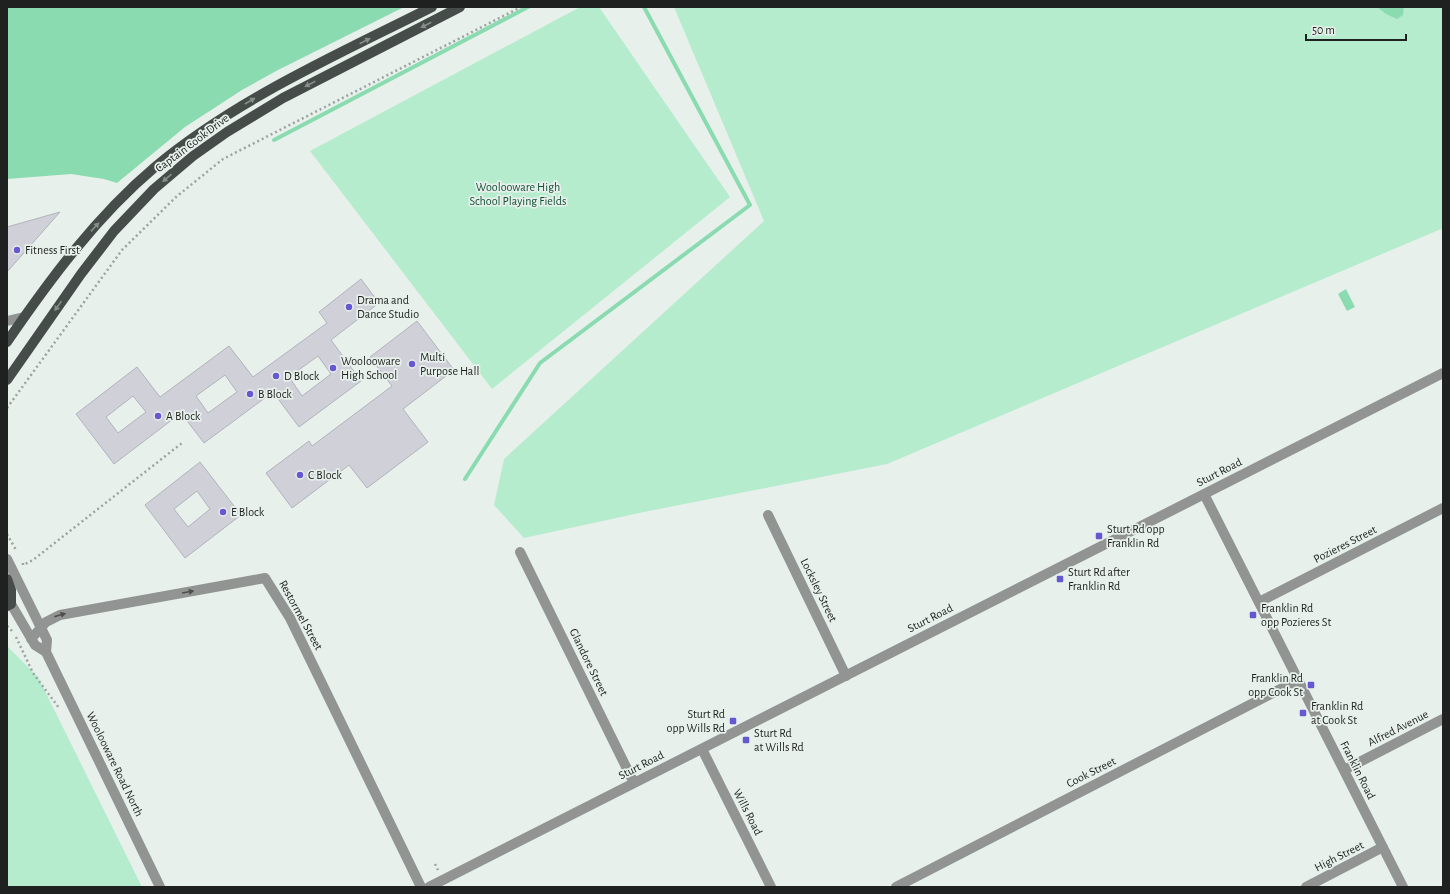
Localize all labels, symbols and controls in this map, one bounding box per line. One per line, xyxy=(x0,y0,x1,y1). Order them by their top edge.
scale bar xyxy=(1306,16,1406,42)
one-way arrow xyxy=(420,22,432,28)
text: 50 m xyxy=(1312,24,1335,36)
one-way arrow xyxy=(359,38,371,44)
one-way arrow xyxy=(304,81,316,87)
one-way arrow xyxy=(244,98,256,105)
street label: Captain Cook Drive xyxy=(153,112,231,174)
one-way arrow xyxy=(161,174,172,183)
park label: Woolooware High School Playing Fields xyxy=(470,181,566,208)
one-way arrow xyxy=(90,222,99,231)
place label: Fitness First xyxy=(25,244,80,256)
marker: Fitness First xyxy=(12,245,22,255)
place label: Drama and Dance Studio xyxy=(357,294,419,320)
one-way arrow xyxy=(54,301,62,311)
marker: Drama and Dance Studio xyxy=(344,302,354,312)
place label: Multi Purpose Hall xyxy=(420,351,479,377)
place label: Woolooware High School xyxy=(341,355,400,381)
marker: Multi Purpose Hall xyxy=(407,359,417,369)
marker: Woolooware High School xyxy=(328,363,338,373)
place label: D Block xyxy=(284,370,320,382)
marker: D Block xyxy=(271,371,281,381)
place label: B Block xyxy=(258,388,292,400)
marker: B Block xyxy=(245,389,255,399)
place label: A Block xyxy=(166,410,201,422)
marker: A Block xyxy=(153,411,163,421)
street label: Sturt Road xyxy=(1194,456,1244,488)
place label: C Block xyxy=(308,469,342,481)
marker: C Block xyxy=(295,470,305,480)
place label: E Block xyxy=(231,506,265,518)
marker: E Block xyxy=(218,507,228,517)
place label: Sturt Rd opp Franklin Rd xyxy=(1107,523,1165,549)
street label: Pozieres Street xyxy=(1312,523,1379,565)
marker: Sturt Rd opp Franklin Rd xyxy=(1094,531,1104,541)
street label: Locksley Street xyxy=(798,556,840,624)
place label: Sturt Rd after Franklin Rd xyxy=(1068,566,1130,592)
marker: Sturt Rd after Franklin Rd xyxy=(1055,574,1065,584)
street label: Restormel Street xyxy=(277,578,325,652)
one-way arrow xyxy=(182,589,194,595)
street label: Sturt Road xyxy=(905,602,955,634)
place label: Franklin Rd opp Pozieres St xyxy=(1261,602,1331,628)
marker: Franklin Rd opp Pozieres St xyxy=(1248,610,1258,620)
one-way arrow xyxy=(55,612,67,618)
street label: Glandore Street xyxy=(568,626,611,698)
place label: Franklin Rd opp Cook St xyxy=(1248,672,1303,698)
marker: Franklin Rd opp Cook St xyxy=(1306,680,1316,690)
place label: Franklin Rd at Cook St xyxy=(1311,700,1363,726)
place label: Sturt Rd opp Wills Rd xyxy=(666,708,725,734)
marker: Franklin Rd at Cook St xyxy=(1298,708,1308,718)
street label: Alfred Avenue xyxy=(1366,708,1430,748)
street label: Woolooware Road North xyxy=(84,710,146,818)
marker: Sturt Rd opp Wills Rd xyxy=(728,716,738,726)
place label: Sturt Rd at Wills Rd xyxy=(754,727,804,753)
marker: Sturt Rd at Wills Rd xyxy=(741,735,751,745)
street label: Franklin Road xyxy=(1338,739,1378,801)
street label: Sturt Road xyxy=(616,749,666,781)
street label: Cook Street xyxy=(1064,754,1118,789)
street label: Wills Road xyxy=(731,787,765,837)
street label: High Street xyxy=(1312,838,1366,873)

